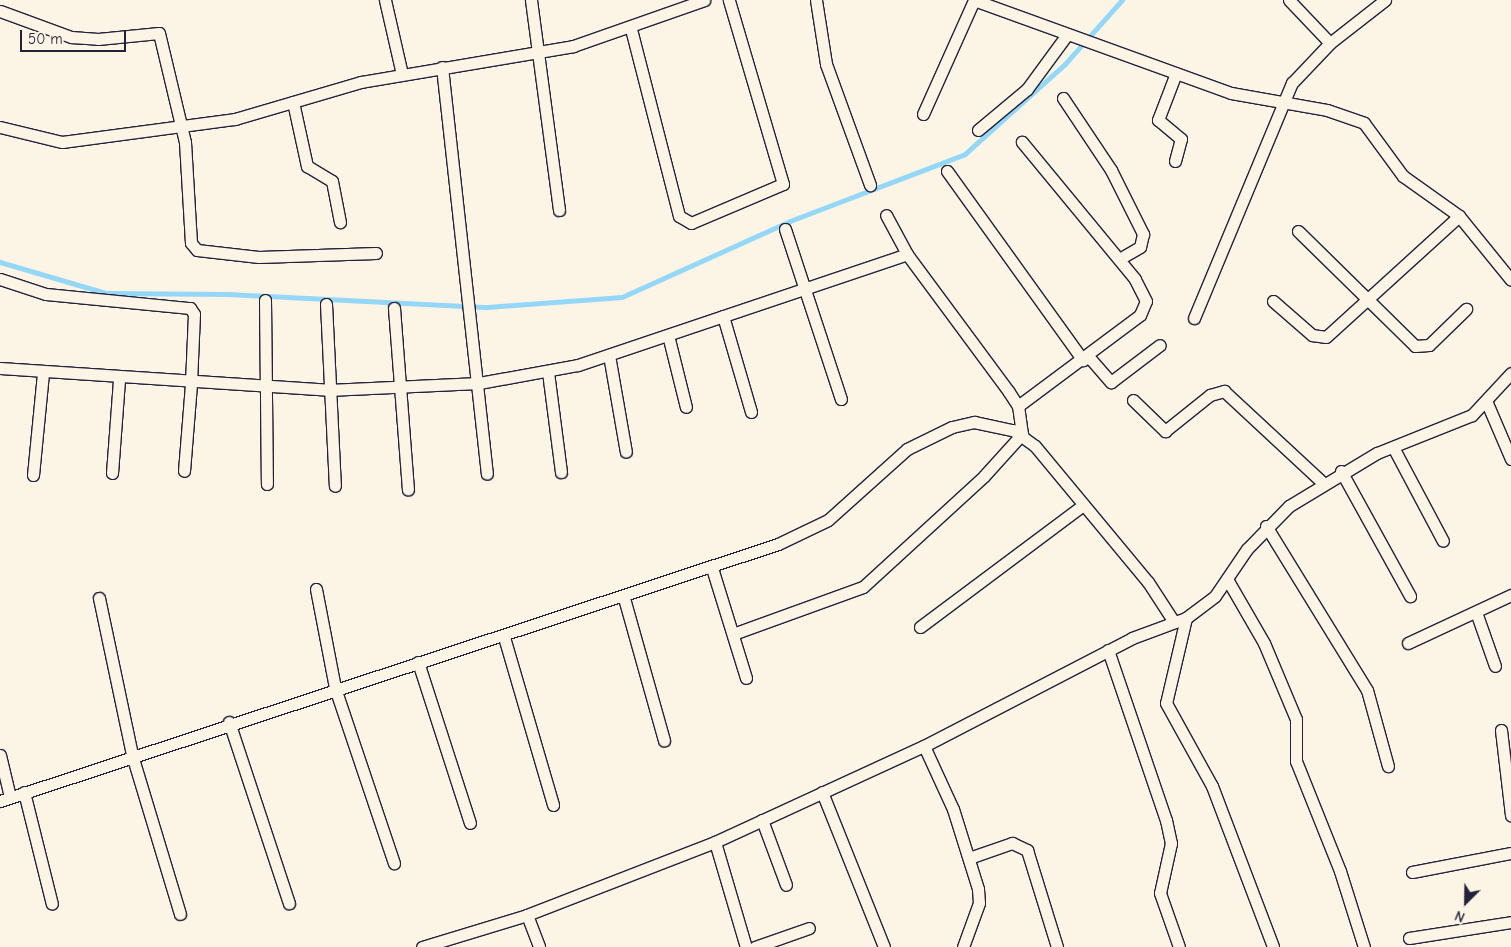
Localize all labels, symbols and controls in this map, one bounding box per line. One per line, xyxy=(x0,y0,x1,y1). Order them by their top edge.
scale bar xyxy=(22,20,129,52)
text: 50 m xyxy=(28,30,63,48)
north arrow xyxy=(1441,877,1491,927)
text: N xyxy=(1452,907,1467,926)

